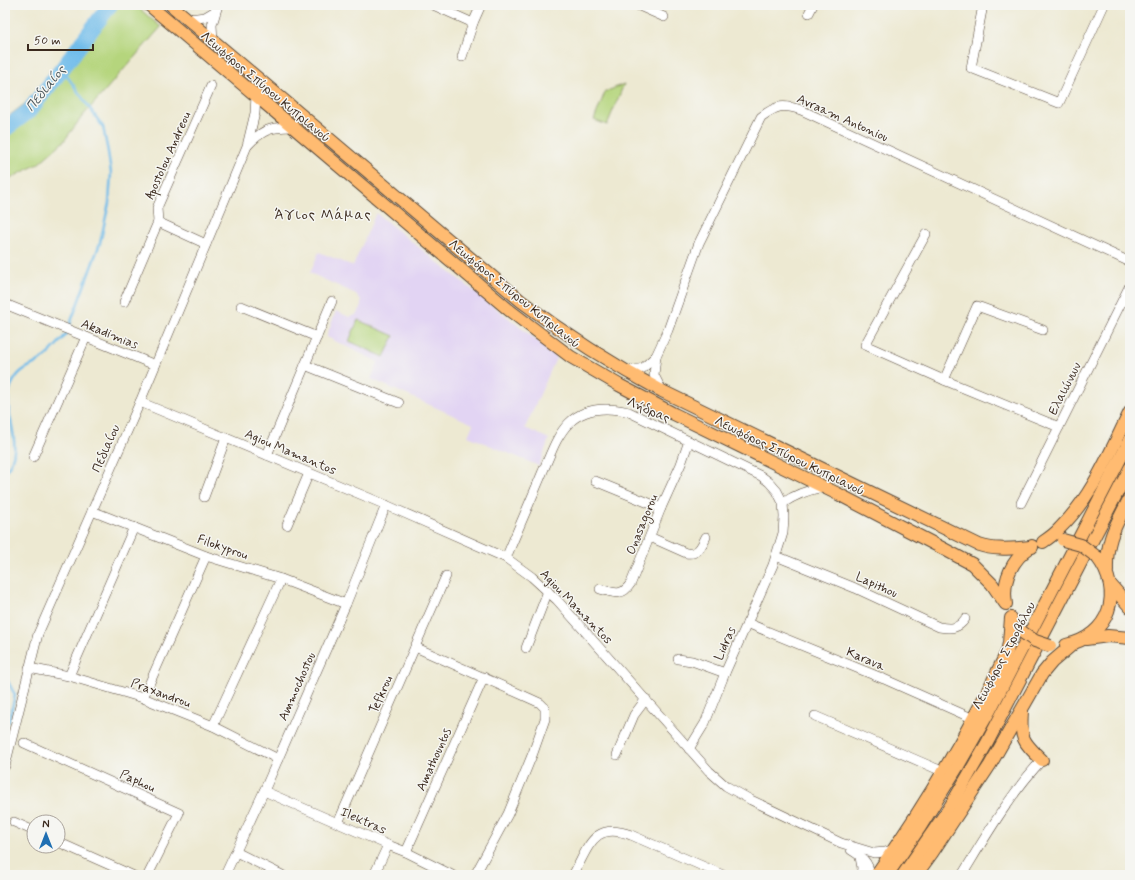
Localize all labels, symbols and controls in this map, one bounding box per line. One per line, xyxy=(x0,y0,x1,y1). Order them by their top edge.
scale bar xyxy=(28,26,93,52)
street label: Λεωφόρος Σπύρου Κυπριανού xyxy=(196,28,334,147)
text: 50 m xyxy=(34,33,61,49)
water label: Πεδιαίος xyxy=(22,61,70,115)
street label: Avraam Antoniou xyxy=(794,91,891,146)
street label: Apostolou Andreou xyxy=(141,109,196,203)
district label: Άγιος Μάμας xyxy=(274,206,372,224)
street label: Λεωφόρος Σπύρου Κυπριανού xyxy=(445,236,583,353)
street label: Akadimias xyxy=(78,315,141,354)
street label: Ελαιώνων xyxy=(1045,359,1086,418)
street label: Λήδρας xyxy=(624,394,673,427)
street label: Λεωφόρος Σπύρου Κυπριανού xyxy=(712,413,867,500)
street label: Πεδιαίου xyxy=(88,422,125,475)
street label: Agiou Mamantos xyxy=(242,425,339,479)
street label: Onasagorou xyxy=(623,492,663,558)
street label: Filokyprou xyxy=(195,531,250,564)
street label: Agiou Mamantos xyxy=(536,566,616,648)
street label: Lapithou xyxy=(853,569,901,602)
street label: Λεωφόρος Στροβόλου xyxy=(969,599,1040,712)
street label: Lidras xyxy=(710,624,740,663)
street label: Karava xyxy=(843,644,888,675)
street label: Ammochostou xyxy=(275,649,320,724)
street label: Tefkrou xyxy=(365,673,397,716)
street label: Praxandrou xyxy=(128,675,193,712)
street label: Amathountos xyxy=(413,725,456,794)
street label: Paphou xyxy=(117,766,158,797)
street label: Ilektras xyxy=(338,804,389,839)
north arrow xyxy=(26,814,66,854)
text: N xyxy=(42,818,50,832)

